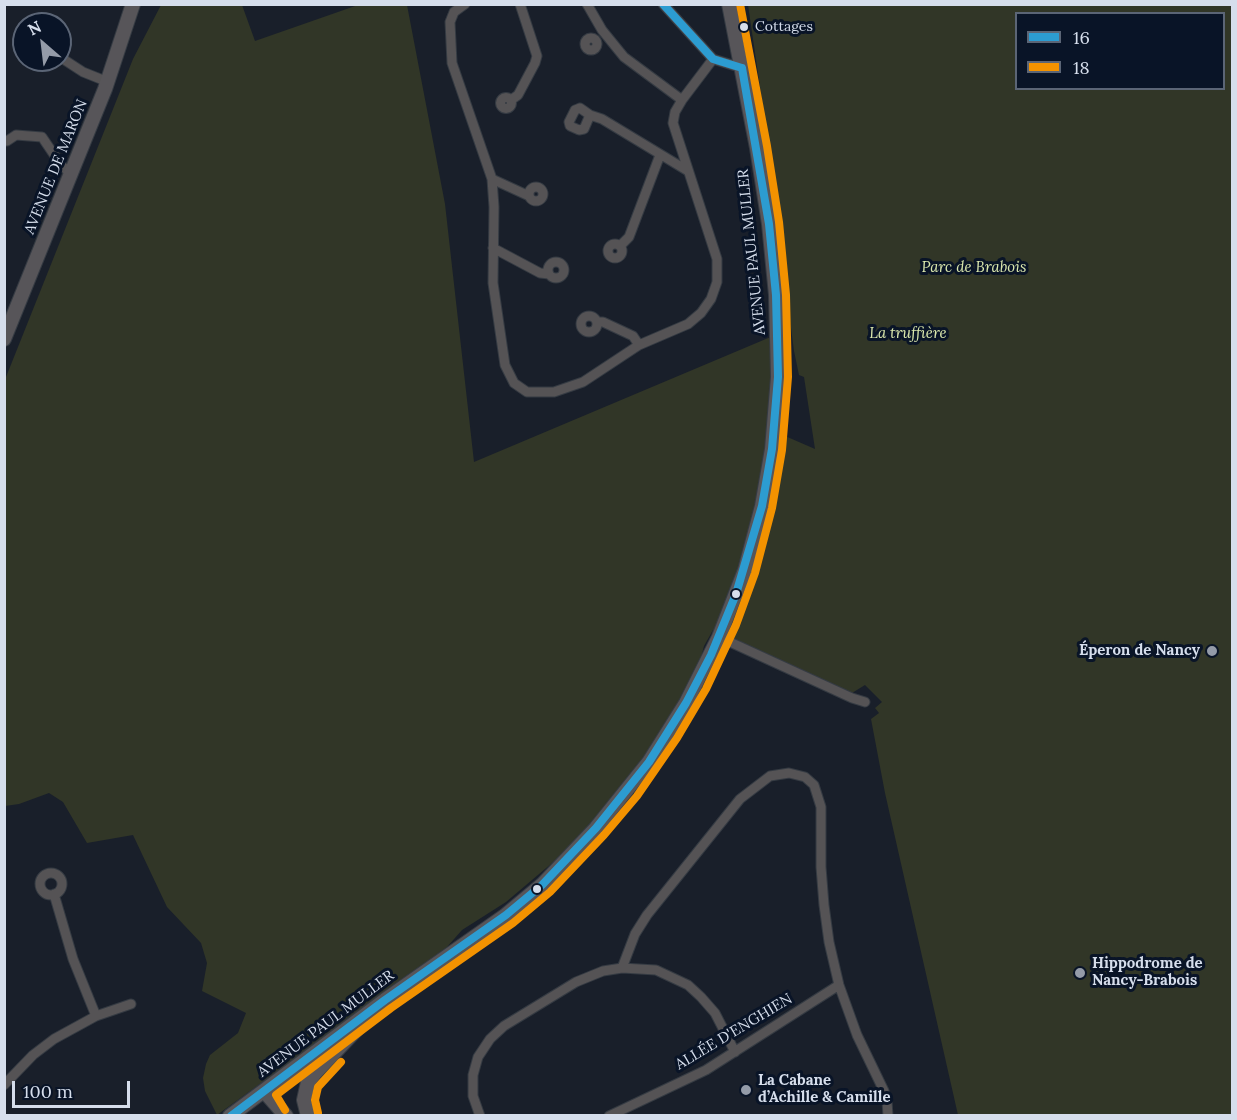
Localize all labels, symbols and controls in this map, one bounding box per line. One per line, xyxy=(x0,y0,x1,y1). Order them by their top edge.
north arrow xyxy=(12,12,72,72)
legend xyxy=(1015,12,1225,90)
text: N xyxy=(24,16,45,40)
place label: Cottages xyxy=(755,19,813,35)
marker: Cottages xyxy=(738,21,750,33)
text: 16 xyxy=(1073,26,1090,49)
text: 18 xyxy=(1073,56,1090,79)
street label: AVENUE DE MARON xyxy=(21,97,91,237)
street label: AVENUE PAUL MULLER xyxy=(734,168,770,336)
park label: Parc de Brabois xyxy=(922,259,1026,277)
park label: La truffière xyxy=(869,325,947,343)
unlabelled marker xyxy=(730,588,742,600)
place label: Éperon de Nancy xyxy=(1079,642,1200,660)
marker: Éperon de Nancy xyxy=(1205,644,1219,658)
unlabelled marker xyxy=(531,883,543,895)
place label: Hippodrome de Nancy-Brabois xyxy=(1092,955,1203,990)
marker: Hippodrome de Nancy-Brabois xyxy=(1073,966,1087,980)
street label: AVENUE PAUL MULLER xyxy=(254,967,398,1081)
street label: ALLÉE D'ENGHIEN xyxy=(672,990,796,1074)
scale bar xyxy=(15,1069,134,1107)
place label: La Cabane d’Achille & Camille xyxy=(758,1072,891,1107)
text: 100 m xyxy=(23,1080,73,1103)
marker: La Cabane d’Achille & Camille xyxy=(739,1083,753,1097)

